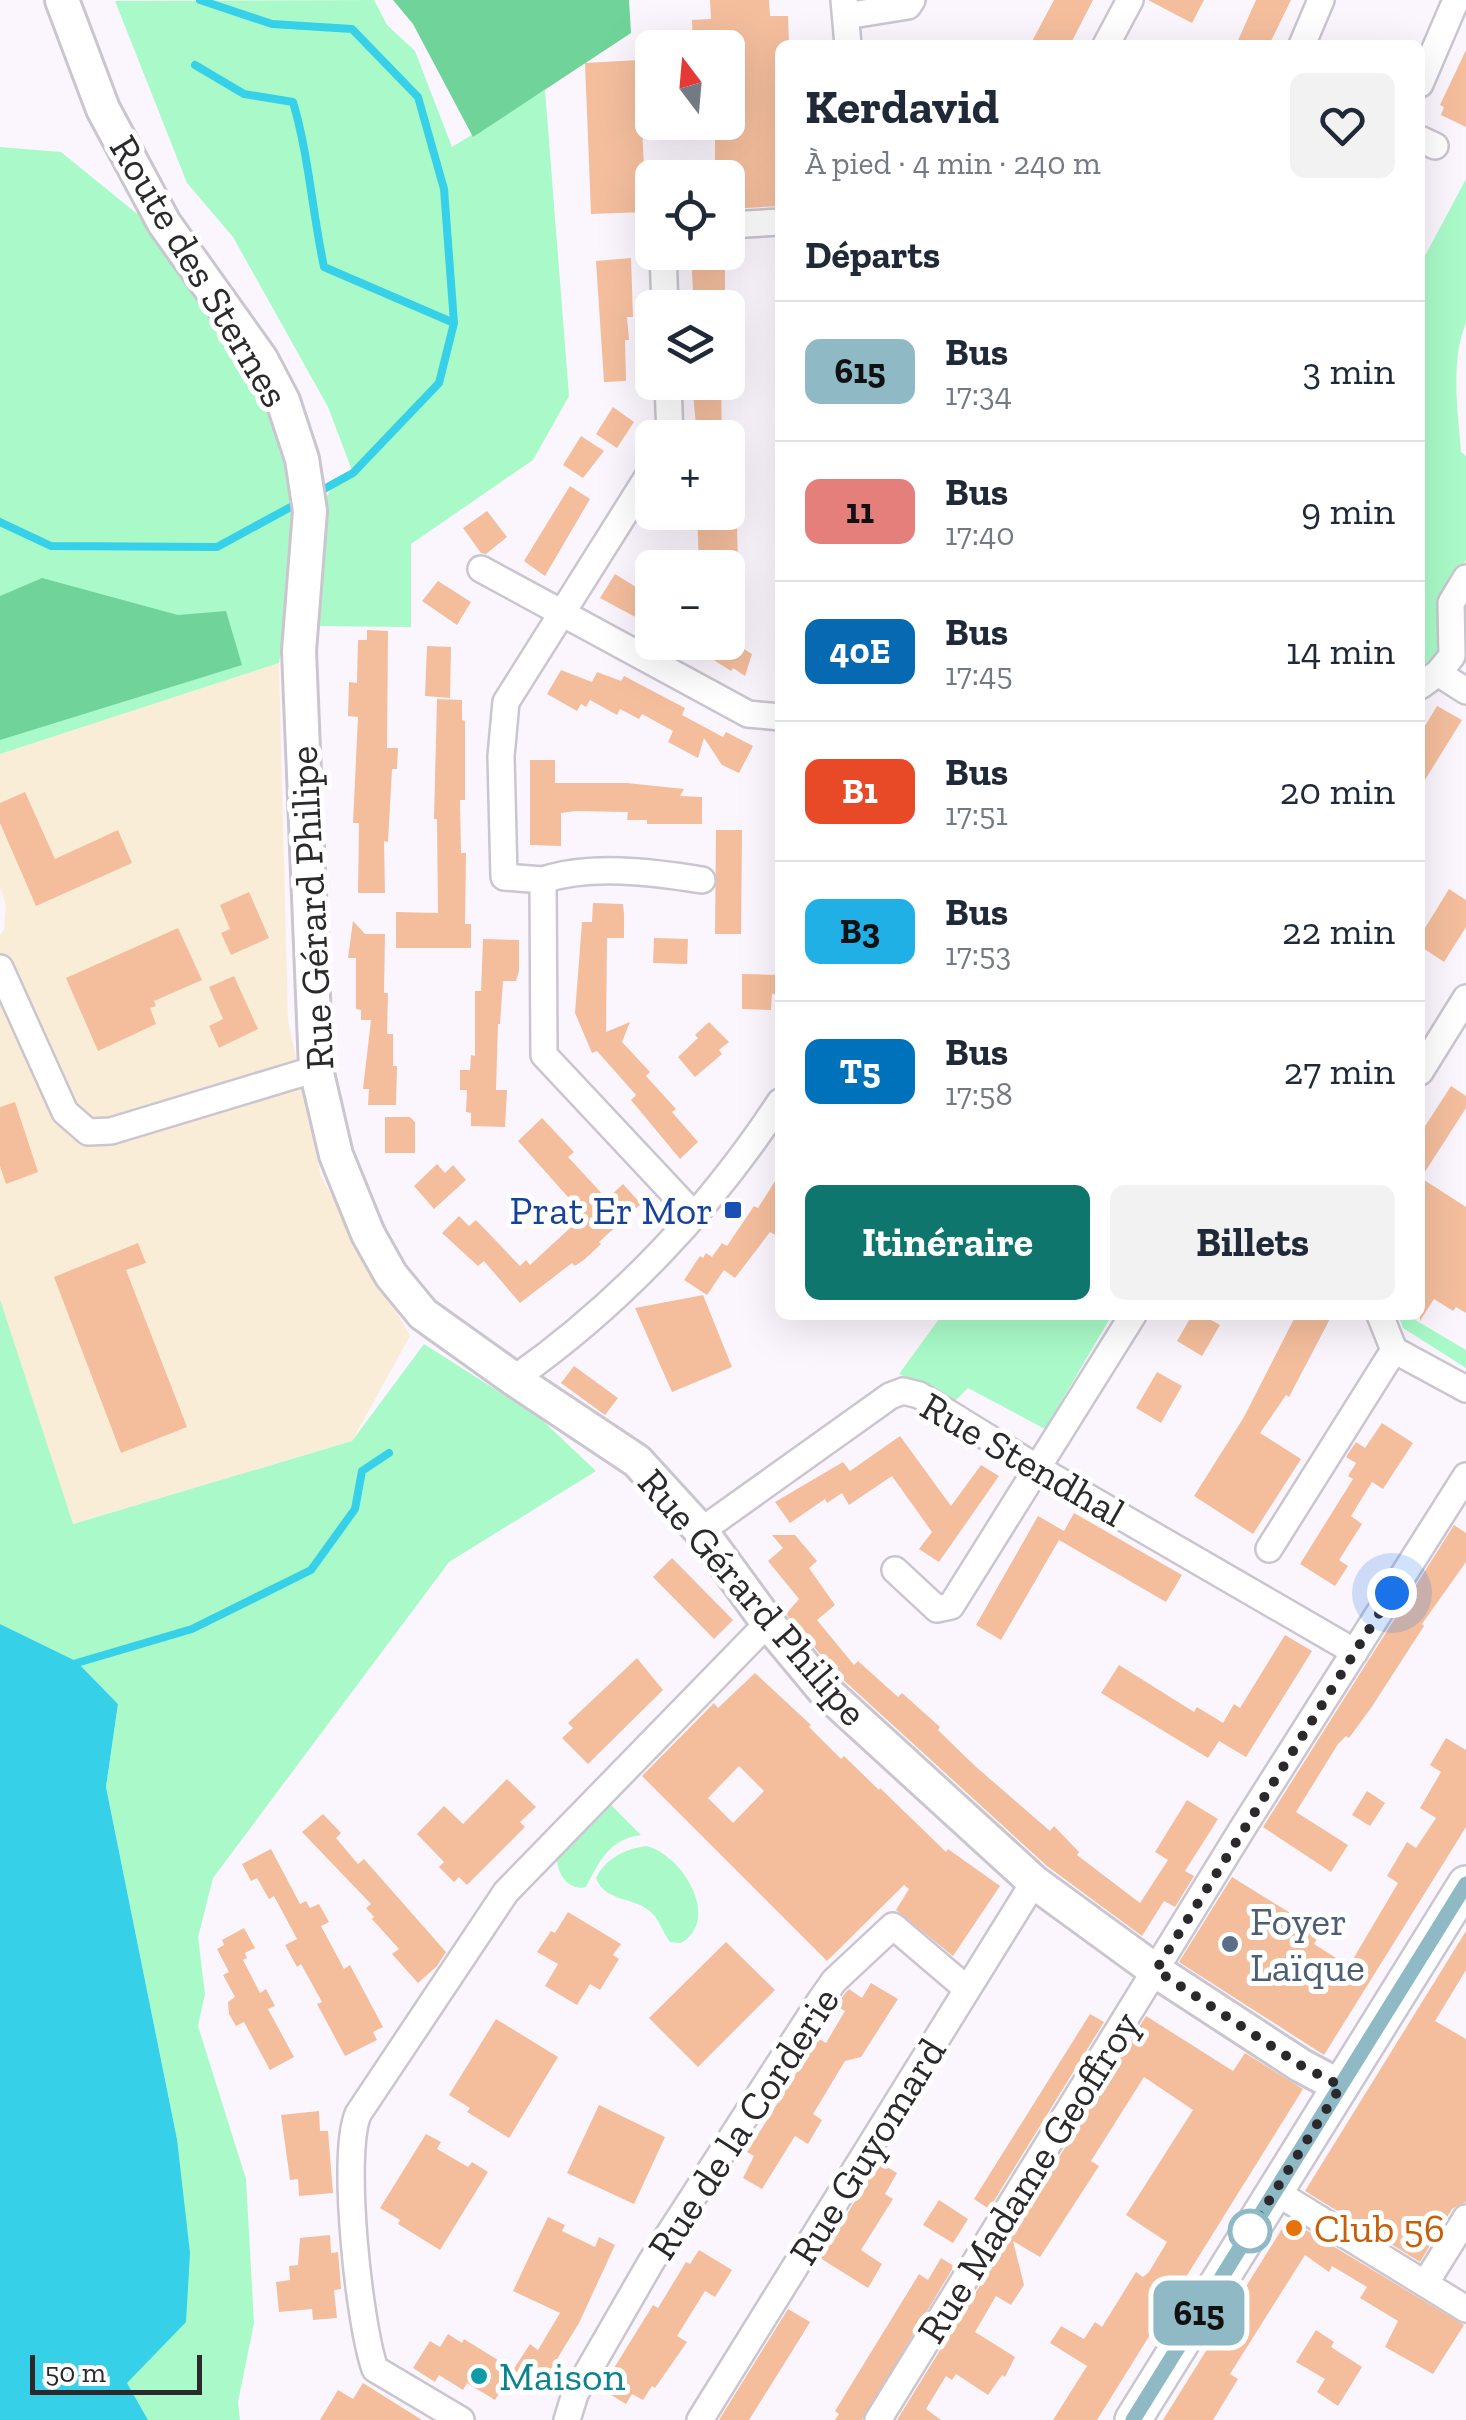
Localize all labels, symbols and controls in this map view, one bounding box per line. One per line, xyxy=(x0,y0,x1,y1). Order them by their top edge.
north arrow xyxy=(635,30,745,140)
map controls xyxy=(635,30,745,660)
button: heart xyxy=(1290,73,1395,178)
text: Kerdavid xyxy=(805,78,999,135)
street label: Route des Sternes xyxy=(100,127,300,415)
text: À pied · 4 min · 240 m xyxy=(805,144,1101,182)
button: locate xyxy=(635,160,745,270)
text: Départs xyxy=(805,232,940,278)
button: layers xyxy=(635,290,745,400)
text: Bus xyxy=(945,329,1008,375)
text: 3 min xyxy=(1303,348,1395,394)
text: 615 xyxy=(834,350,886,392)
text: 17:34 xyxy=(945,375,1012,413)
button: + xyxy=(635,420,745,530)
text: Bus xyxy=(945,469,1008,515)
text: 9 min xyxy=(1301,488,1395,534)
text: 11 xyxy=(846,490,874,532)
text: 17:40 xyxy=(945,515,1015,553)
button: − xyxy=(635,550,745,660)
text: Bus xyxy=(945,609,1008,655)
text: 14 min xyxy=(1286,628,1395,674)
text: 40E xyxy=(830,630,890,672)
text: 17:45 xyxy=(945,655,1013,693)
street label: Rue Gérard Philipe xyxy=(279,745,343,1071)
text: Bus xyxy=(945,749,1008,795)
text: 20 min xyxy=(1280,768,1395,814)
text: B1 xyxy=(842,770,878,812)
text: 17:51 xyxy=(945,795,1008,833)
text: Bus xyxy=(945,889,1008,935)
text: 22 min xyxy=(1282,908,1395,954)
text: B3 xyxy=(840,910,880,952)
text: 17:53 xyxy=(945,935,1011,973)
text: Bus xyxy=(945,1029,1008,1075)
text: 27 min xyxy=(1284,1048,1395,1094)
text: T5 xyxy=(839,1050,881,1092)
text: 17:58 xyxy=(945,1075,1013,1113)
button: Itinéraire xyxy=(805,1185,1090,1300)
button: Billets xyxy=(1110,1185,1395,1300)
place label: Prat Er Mor xyxy=(510,1186,713,1234)
marker: Prat Er Mor xyxy=(722,1199,744,1221)
street label: Rue Stendhal xyxy=(913,1381,1133,1537)
street label: Rue Gérard Philipe xyxy=(628,1459,878,1735)
your location xyxy=(1367,1568,1417,1618)
place label: Foyer Laïque xyxy=(1250,1897,1365,1991)
marker: Foyer Laïque xyxy=(1219,1933,1241,1955)
street label: Rue de la Corderie xyxy=(637,1978,849,2268)
street label: Rue Madame Geoffroy xyxy=(907,2002,1150,2352)
street label: Rue Guyomard xyxy=(778,2029,956,2273)
place label: Club 56 xyxy=(1314,2204,1445,2252)
unlabelled marker xyxy=(1229,2210,1271,2252)
marker: Club 56 xyxy=(1283,2217,1305,2239)
line badge: 615 xyxy=(1142,2280,1256,2346)
text: 615 xyxy=(1173,2292,1225,2334)
scale bar xyxy=(30,2350,202,2394)
place label: Maison xyxy=(499,2352,625,2400)
text: 50 m xyxy=(45,2356,106,2389)
marker: Maison xyxy=(468,2365,490,2387)

